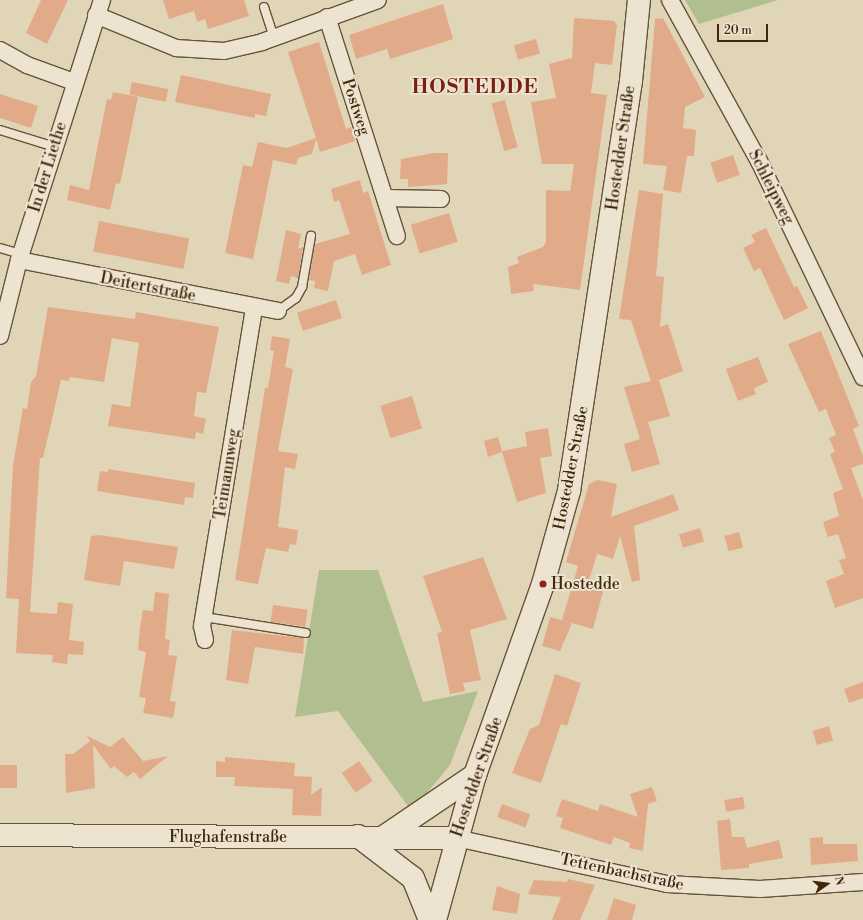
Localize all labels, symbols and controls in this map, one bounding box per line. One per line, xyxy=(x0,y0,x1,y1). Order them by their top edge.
scale bar xyxy=(719,16,770,42)
text: 20 m xyxy=(724,23,752,38)
district label: HOSTEDDE xyxy=(412,75,538,99)
street label: Postweg xyxy=(338,76,374,138)
street label: Hostedder Straße xyxy=(603,84,639,212)
street label: In der Liethe xyxy=(25,119,71,215)
street label: Schleipweg xyxy=(744,146,798,228)
street label: Deitertstraße xyxy=(99,268,197,306)
street label: Hostedder Straße xyxy=(550,404,592,532)
street label: Teimannweg xyxy=(210,427,244,521)
place label: Hostedde xyxy=(551,574,620,594)
marker: Hostedde xyxy=(538,579,548,589)
street label: Hostedder Straße xyxy=(447,714,507,840)
street label: Flughafenstraße xyxy=(169,827,287,847)
street label: Tettenbachstraße xyxy=(558,849,686,895)
north arrow xyxy=(807,864,847,904)
text: N xyxy=(831,875,846,887)

